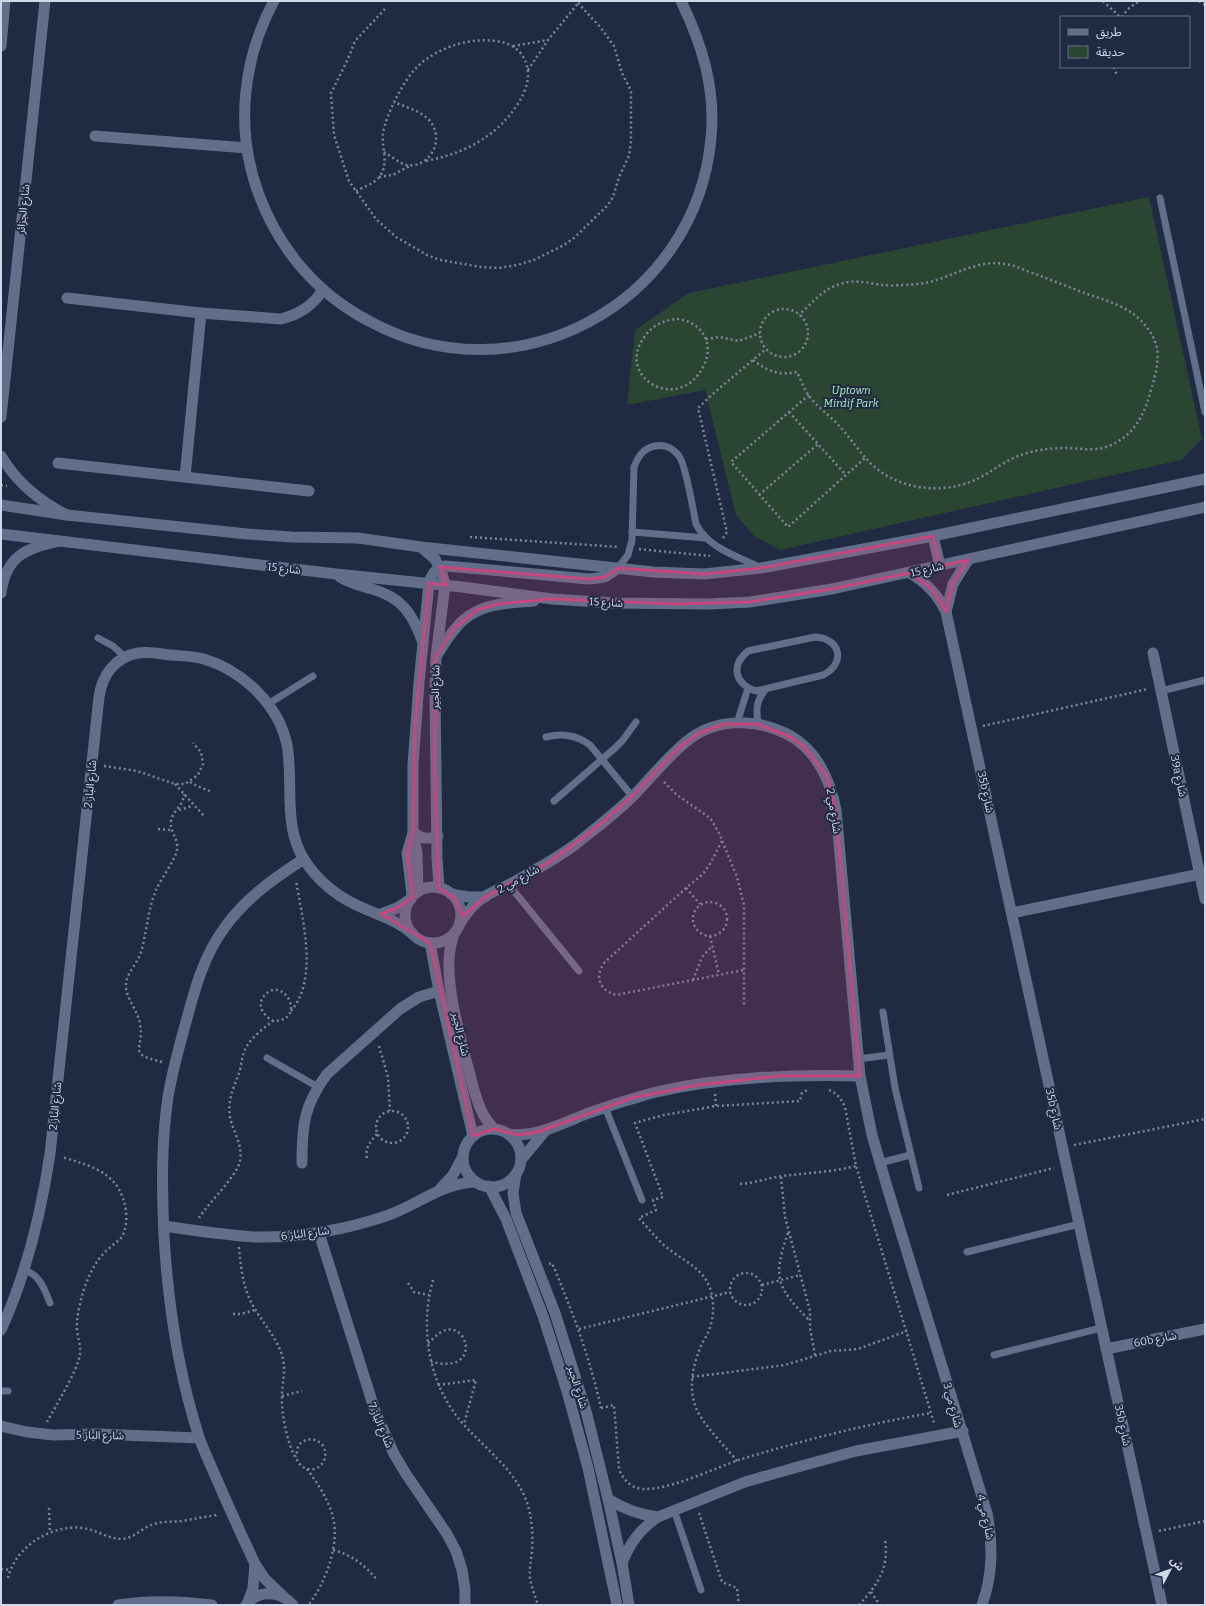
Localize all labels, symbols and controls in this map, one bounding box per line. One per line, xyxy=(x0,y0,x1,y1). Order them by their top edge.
legend xyxy=(1060,16,1190,68)
text: طريق xyxy=(1096,25,1122,40)
text: حديقة xyxy=(1096,45,1125,59)
street label: شارع الجزائر xyxy=(14,183,34,236)
park label: Uptown Mirdif Park xyxy=(823,384,880,410)
street label: شارع 15 xyxy=(909,559,946,581)
street label: شارع 15 xyxy=(266,560,302,578)
street label: شارع 15 xyxy=(589,595,624,611)
street label: شارع الجير xyxy=(429,664,443,710)
street label: 39a شارع xyxy=(1167,754,1189,799)
street label: شارع الباز 2 xyxy=(82,759,101,809)
street label: 35b شارع xyxy=(974,770,996,815)
street label: شارع مي 2 xyxy=(821,787,844,835)
street label: شارع مي 2 xyxy=(495,862,543,898)
street label: شارع الجير xyxy=(448,1010,472,1058)
street label: شارع الباز 2 xyxy=(47,1081,66,1131)
street label: 35b شارع xyxy=(1042,1087,1064,1132)
street label: شارع الباز 6 xyxy=(280,1224,331,1244)
street label: 60b شارع xyxy=(1132,1329,1178,1351)
street label: شارع الجير xyxy=(564,1363,590,1411)
street label: شارع مي 3 xyxy=(938,1381,965,1430)
street label: شارع الباز 7 xyxy=(364,1401,396,1450)
street label: 35b شارع xyxy=(1111,1403,1133,1448)
street label: شارع الباز 5 xyxy=(76,1429,125,1443)
street label: شارع مي 4 xyxy=(972,1493,997,1542)
north arrow xyxy=(1150,1550,1190,1590)
text: ش xyxy=(1167,1554,1187,1574)

